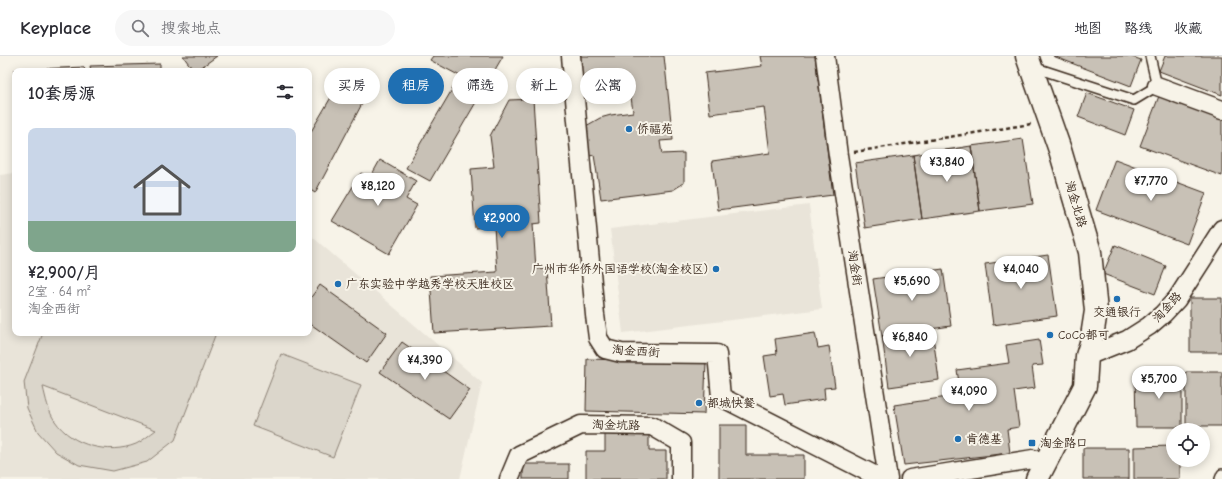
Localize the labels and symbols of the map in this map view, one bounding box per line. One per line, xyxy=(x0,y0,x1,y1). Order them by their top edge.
place label: 侨福苑 xyxy=(637,122,673,136)
marker: 侨福苑 xyxy=(624,124,634,134)
pin: ¥3,840 xyxy=(914,149,980,183)
pin: ¥7,770 xyxy=(1118,168,1184,202)
pin: ¥8,120 xyxy=(345,173,411,207)
street label: 淘金北路 xyxy=(1063,179,1089,229)
pin: ¥2,900 xyxy=(469,205,535,239)
street label: 淘金街 xyxy=(845,249,865,287)
pin: ¥4,040 xyxy=(988,256,1054,290)
place label: 广州市华侨外国语学校(淘金校区) xyxy=(532,262,708,276)
marker: 广州市华侨外国语学校(淘金校区) xyxy=(711,264,721,274)
pin: ¥5,690 xyxy=(879,268,945,302)
place label: 广东实验中学越秀学校天胜校区 xyxy=(346,277,514,291)
marker: 广东实验中学越秀学校天胜校区 xyxy=(333,279,343,289)
street label: 淘金路 xyxy=(1150,289,1184,325)
marker: 交通银行 xyxy=(1112,294,1122,304)
place label: 交通银行 xyxy=(1093,305,1141,319)
pin: ¥6,840 xyxy=(877,324,943,358)
place label: CoCo都可 xyxy=(1058,328,1109,342)
marker: CoCo都可 xyxy=(1045,330,1055,340)
street label: 淘金西街 xyxy=(612,342,660,360)
pin: ¥4,390 xyxy=(392,347,458,381)
pin: ¥5,700 xyxy=(1126,366,1192,400)
pin: ¥4,090 xyxy=(936,378,1002,412)
place label: 都城快餐 xyxy=(706,396,755,410)
marker: 都城快餐 xyxy=(694,398,704,408)
street label: 淘金坑路 xyxy=(592,418,640,432)
place label: 肯德基 xyxy=(966,432,1002,446)
marker: 肯德基 xyxy=(953,434,963,444)
place label: 淘金路口 xyxy=(1040,436,1088,450)
marker: 淘金路口 xyxy=(1027,438,1037,448)

